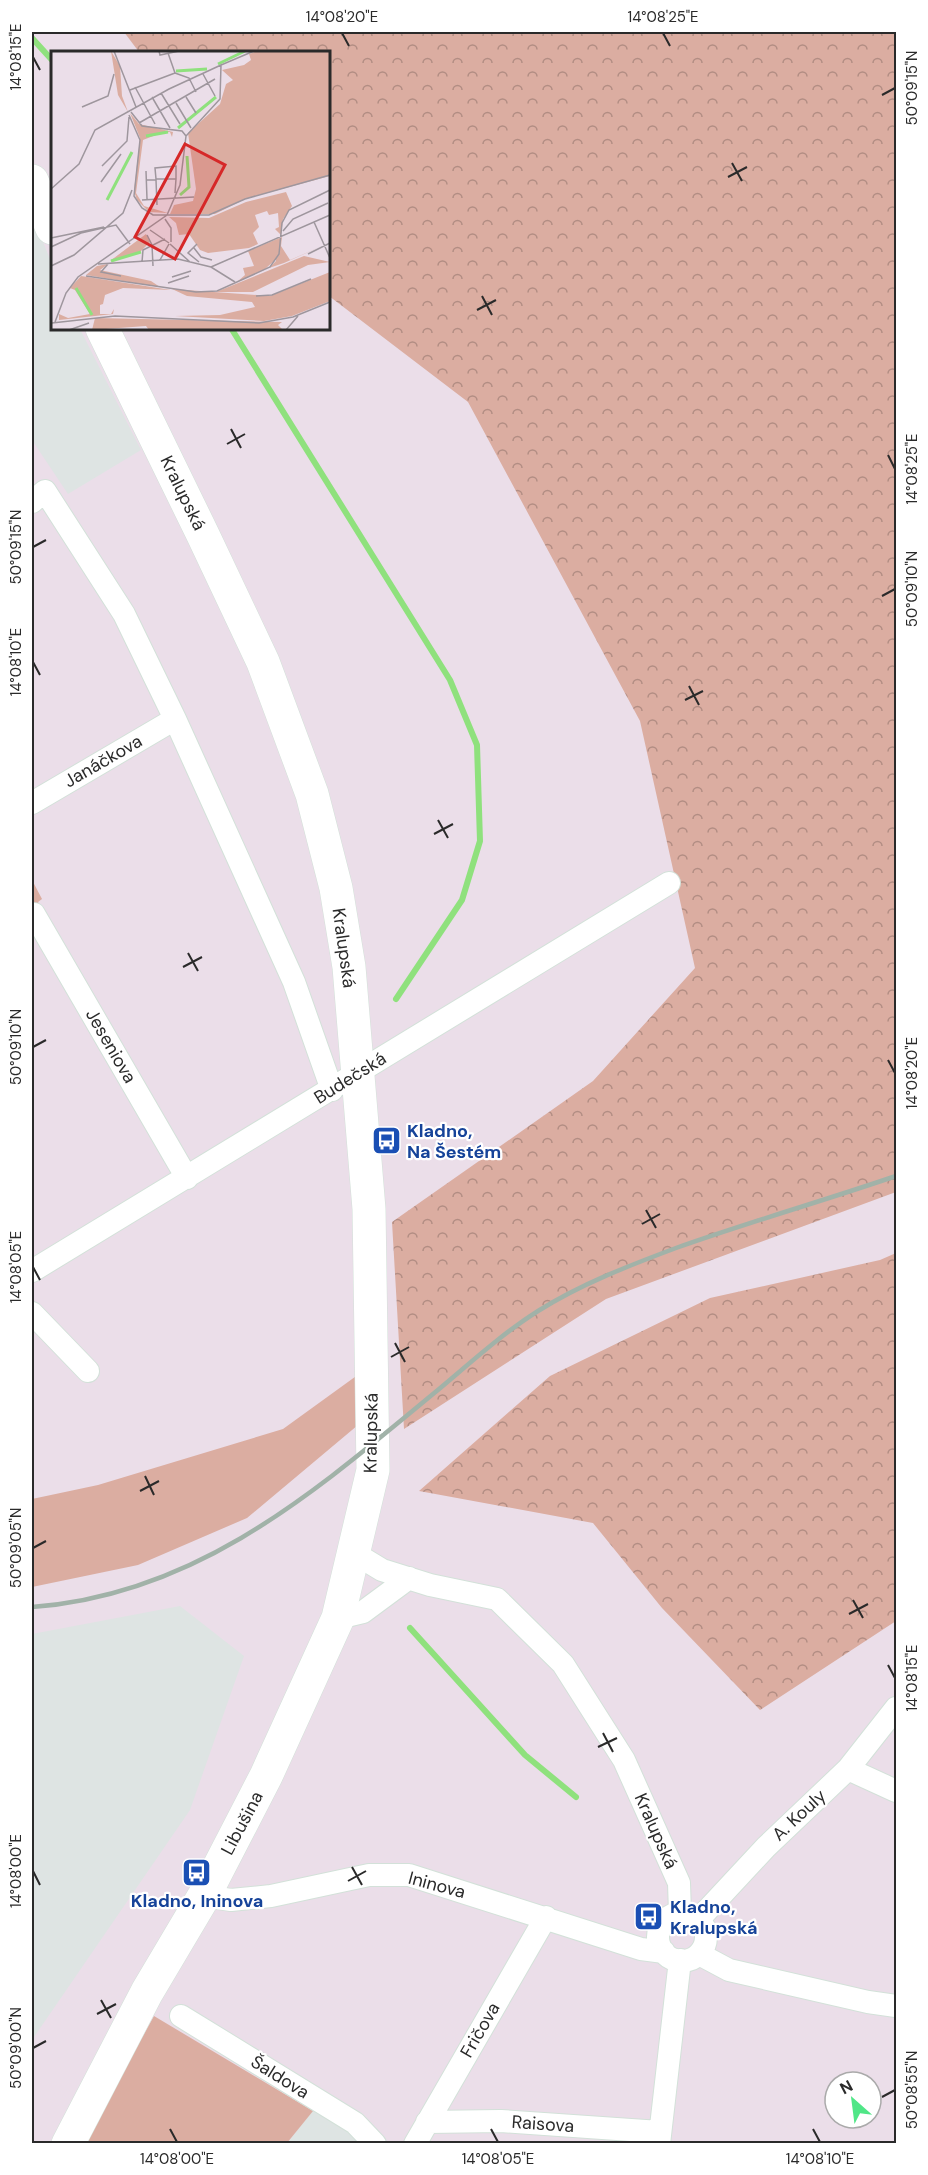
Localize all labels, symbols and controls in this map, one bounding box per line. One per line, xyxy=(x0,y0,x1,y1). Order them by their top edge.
text: 14°08'20"E xyxy=(306,7,378,27)
text: 14°08'25"E xyxy=(627,7,699,27)
text: 14°08'15"E xyxy=(6,23,26,91)
inset map xyxy=(51,51,330,330)
text: 50°09'15"N xyxy=(902,51,922,125)
text: 14°08'25"E xyxy=(902,433,922,505)
street label: Kralupská xyxy=(155,452,211,534)
text: 50°09'15"N xyxy=(6,510,26,584)
text: 50°09'10"N xyxy=(902,551,922,627)
text: 14°08'10"E xyxy=(6,628,26,696)
street label: Janáčkova xyxy=(59,729,147,793)
street label: Kralupská xyxy=(327,907,361,989)
street label: Jeseniova xyxy=(80,1004,142,1088)
text: 50°09'10"N xyxy=(6,1009,26,1085)
text: 14°08'20"E xyxy=(902,1037,922,1109)
street label: Budečská xyxy=(309,1046,391,1110)
place label: Kladno, Na Šestém xyxy=(407,1119,501,1164)
bus stop icon: Kladno, Na Šestém xyxy=(370,1125,402,1157)
text: 14°08'05"E xyxy=(6,1231,26,1303)
street label: Kralupská xyxy=(358,1393,384,1473)
text: 50°09'05"N xyxy=(6,1508,26,1588)
text: 14°08'15"E xyxy=(902,1644,922,1712)
street label: A. Kouly xyxy=(767,1784,831,1846)
street label: Libušina xyxy=(215,1787,269,1859)
street label: Kralupská xyxy=(629,1789,683,1873)
text: 14°08'00"E xyxy=(6,1834,26,1908)
bus stop icon: Kladno, Ininova xyxy=(181,1856,213,1888)
street label: Ininova xyxy=(406,1866,468,1904)
place label: Kladno, Ininova xyxy=(131,1889,263,1913)
place label: Kladno, Kralupská xyxy=(670,1895,758,1940)
bus stop icon: Kladno, Kralupská xyxy=(633,1901,665,1933)
street label: Fričova xyxy=(455,1998,505,2062)
text: 50°09'00"N xyxy=(6,2007,26,2089)
street label: Šaldova xyxy=(246,2050,314,2104)
text: 50°08'55"N xyxy=(902,2051,922,2129)
north arrow xyxy=(823,2070,883,2130)
text: N xyxy=(836,2075,856,2099)
street label: Raisova xyxy=(511,2110,575,2138)
text: 14°08'00"E xyxy=(140,2149,214,2169)
text: 14°08'05"E xyxy=(462,2149,534,2169)
text: 14°08'10"E xyxy=(786,2149,854,2169)

